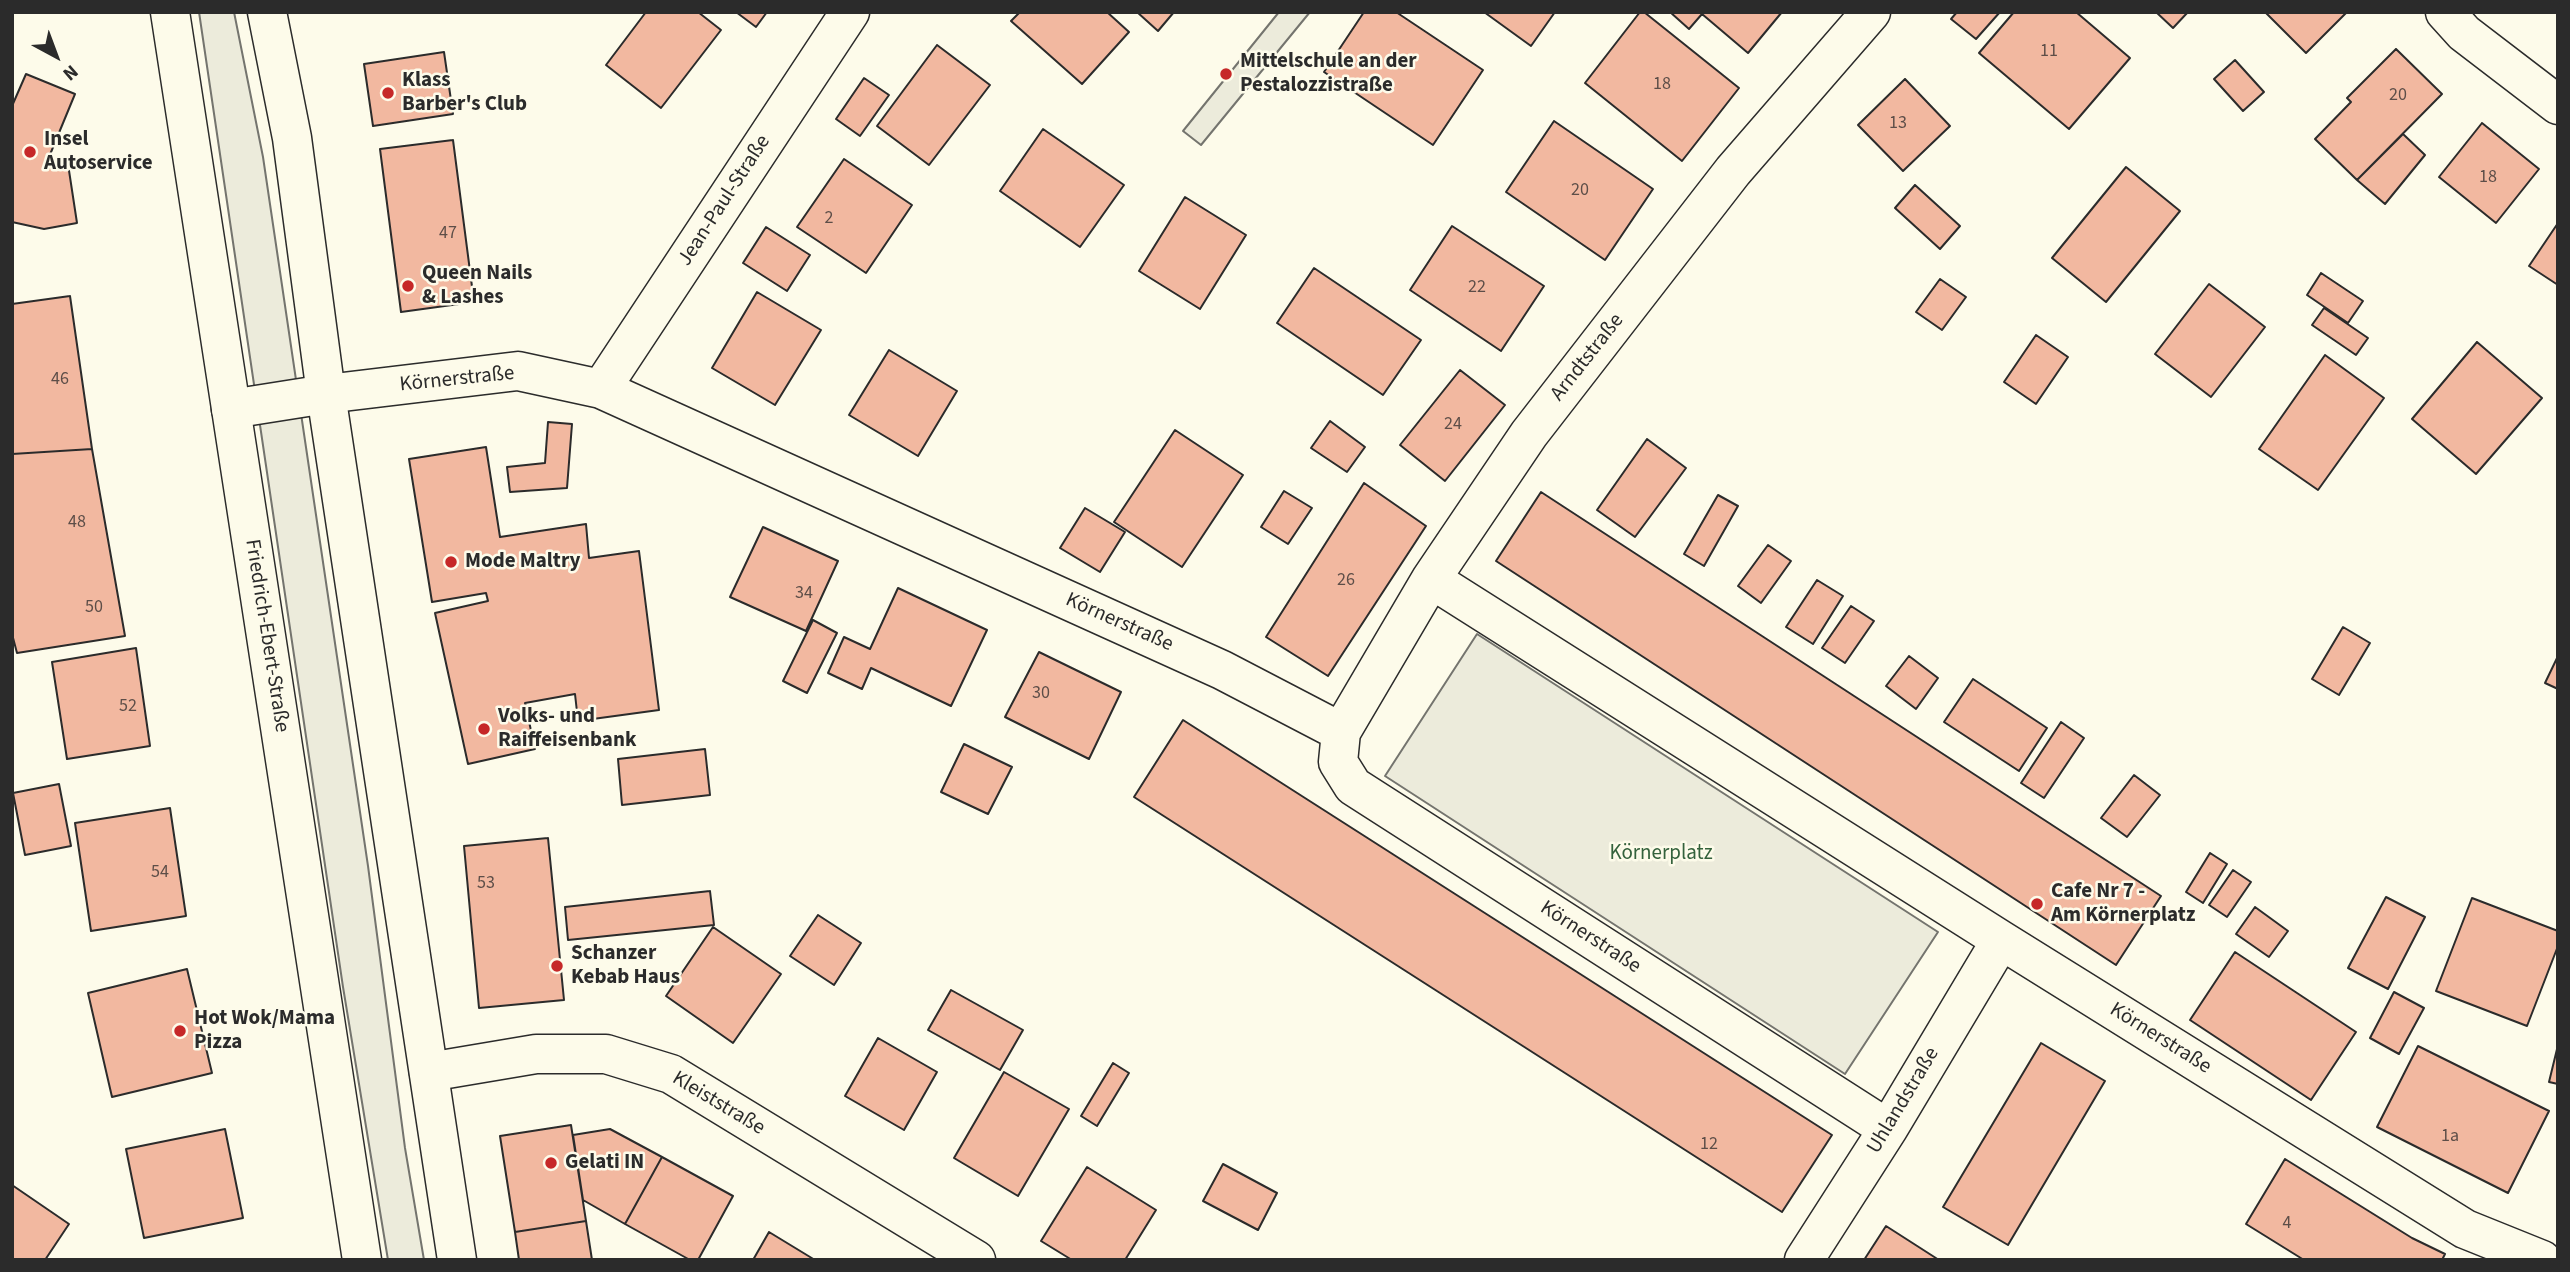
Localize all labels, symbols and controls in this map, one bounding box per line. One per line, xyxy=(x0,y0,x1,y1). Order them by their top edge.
north arrow xyxy=(21,21,91,91)
house number: 11 xyxy=(2040,41,2058,63)
place label: Mittelschule an der Pestalozzistraße xyxy=(1240,49,1417,99)
text: N xyxy=(56,58,84,87)
marker: Mittelschule an der Pestalozzistraße xyxy=(1218,66,1234,82)
place label: Klass Barber's Club xyxy=(402,68,527,118)
house number: 18 xyxy=(1653,74,1671,96)
marker: Klass Barber's Club xyxy=(380,85,396,101)
house number: 20 xyxy=(2389,85,2407,107)
house number: 13 xyxy=(1889,113,1907,135)
place label: Insel Autoservice xyxy=(44,127,153,177)
street label: Jean-Paul-Straße xyxy=(673,131,777,271)
marker: Insel Autoservice xyxy=(22,144,38,160)
house number: 18 xyxy=(2479,167,2497,189)
house number: 20 xyxy=(1571,180,1589,202)
house number: 2 xyxy=(825,208,833,230)
house number: 47 xyxy=(439,223,457,245)
place label: Queen Nails & Lashes xyxy=(422,261,532,311)
house number: 22 xyxy=(1468,277,1486,299)
marker: Queen Nails & Lashes xyxy=(400,278,416,294)
street label: Arndtstraße xyxy=(1546,309,1630,407)
street label: Körnerstraße xyxy=(398,361,516,399)
house number: 46 xyxy=(51,369,69,391)
house number: 24 xyxy=(1444,414,1462,436)
house number: 48 xyxy=(68,512,86,534)
street label: Friedrich-Ebert-Straße xyxy=(238,538,294,734)
place label: Mode Maltry xyxy=(465,549,580,575)
marker: Mode Maltry xyxy=(443,554,459,570)
house number: 26 xyxy=(1337,570,1355,592)
house number: 34 xyxy=(795,583,813,605)
street label: Körnerstraße xyxy=(1061,588,1177,658)
house number: 50 xyxy=(85,597,103,619)
house number: 30 xyxy=(1032,683,1050,705)
house number: 52 xyxy=(119,696,137,718)
place label: Volks- und Raiffeisenbank xyxy=(498,704,636,754)
marker: Volks- und Raiffeisenbank xyxy=(476,721,492,737)
park label: Körnerplatz xyxy=(1609,841,1713,867)
house number: 54 xyxy=(151,862,169,884)
house number: 53 xyxy=(477,873,495,895)
place label: Cafe Nr 7 - Am Körnerplatz xyxy=(2051,879,2195,929)
street label: Körnerstraße xyxy=(1535,896,1645,980)
marker: Cafe Nr 7 - Am Körnerplatz xyxy=(2029,896,2045,912)
place label: Schanzer Kebab Haus xyxy=(571,941,680,991)
marker: Schanzer Kebab Haus xyxy=(549,958,565,974)
street label: Körnerstraße xyxy=(2104,998,2216,1080)
place label: Hot Wok/Mama Pizza xyxy=(194,1006,335,1056)
marker: Hot Wok/Mama Pizza xyxy=(172,1023,188,1039)
street label: Uhlandstraße xyxy=(1862,1043,1946,1159)
street label: Kleiststraße xyxy=(667,1066,769,1142)
house number: 1a xyxy=(2441,1126,2459,1148)
house number: 12 xyxy=(1700,1134,1718,1156)
place label: Gelati IN xyxy=(565,1150,644,1176)
marker: Gelati IN xyxy=(543,1155,559,1171)
house number: 4 xyxy=(2283,1213,2291,1235)

